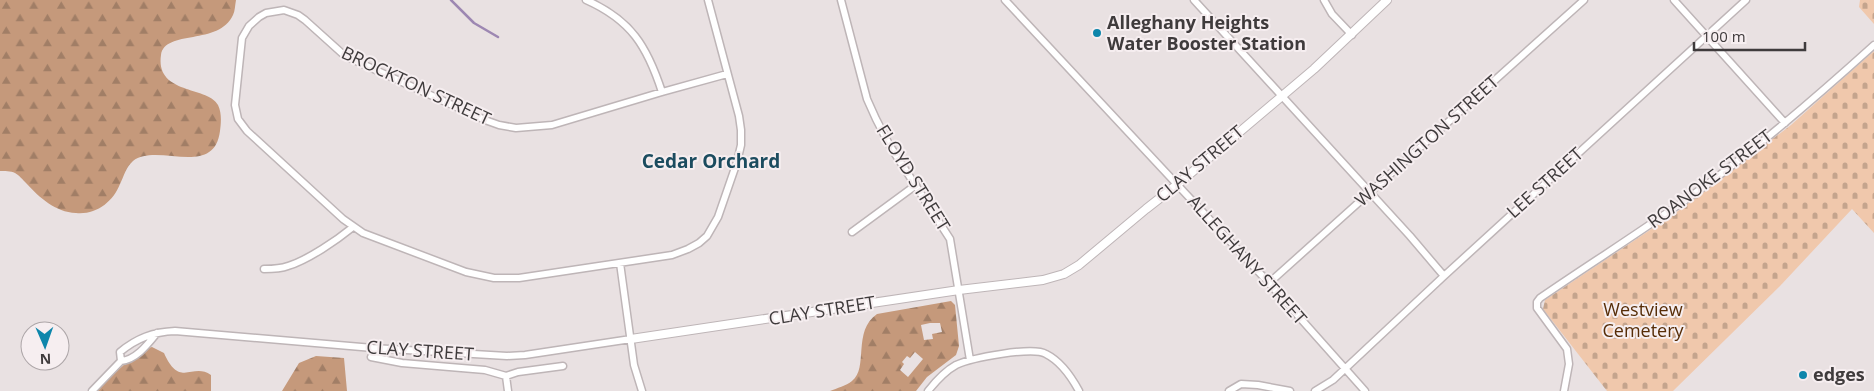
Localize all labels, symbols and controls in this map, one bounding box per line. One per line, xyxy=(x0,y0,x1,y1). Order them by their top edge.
place label: Alleghany Heights Water Booster Station xyxy=(1107,10,1306,55)
scale bar xyxy=(1694,20,1805,52)
text: 100 m xyxy=(1702,26,1746,46)
marker: Alleghany Heights Water Booster Station xyxy=(1091,27,1103,39)
street label: BROCKTON STREET xyxy=(338,40,495,130)
street label: WASHINGTON STREET xyxy=(1349,69,1503,211)
street label: CLAY STREET xyxy=(1150,119,1248,207)
street label: FLOYD STREET xyxy=(872,120,956,235)
street label: ROANOKE STREET xyxy=(1642,123,1777,233)
street label: LEE STREET xyxy=(1501,142,1588,223)
district label: Cedar Orchard xyxy=(642,148,780,174)
street label: ALLEGHANY STREET xyxy=(1183,189,1313,329)
street label: CLAY STREET xyxy=(767,290,877,330)
park label: Westview Cemetery xyxy=(1602,297,1685,342)
north arrow xyxy=(20,321,70,371)
street label: CLAY STREET xyxy=(366,334,475,366)
text: N xyxy=(39,350,51,369)
place label: edges xyxy=(1813,362,1865,386)
marker: edges xyxy=(1797,369,1809,381)

